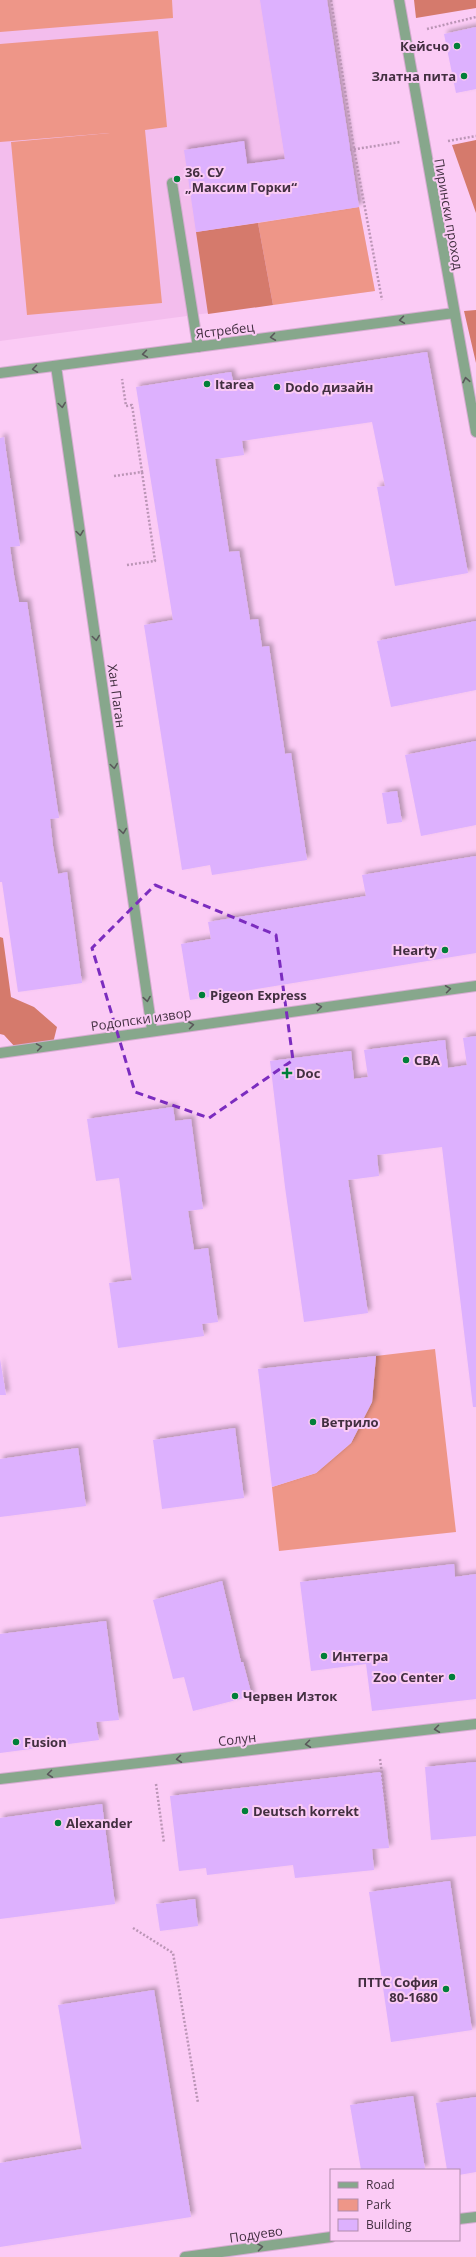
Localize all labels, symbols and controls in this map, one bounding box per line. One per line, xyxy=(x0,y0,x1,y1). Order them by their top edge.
place label: Кейсчо xyxy=(400,37,449,55)
marker: Кейсчо xyxy=(452,41,462,51)
place label: Златна пита xyxy=(371,67,456,85)
marker: Златна пита xyxy=(459,71,469,81)
street label: Пирински проход xyxy=(430,157,468,272)
place label: 36. СУ „Максим Горки“ xyxy=(185,163,297,196)
marker: 36. СУ „Максим Горки“ xyxy=(172,174,182,184)
one-way arrow xyxy=(399,315,405,324)
street label: Ястребец xyxy=(195,317,255,343)
one-way arrow xyxy=(270,332,277,341)
one-way arrow xyxy=(142,349,148,358)
one-way arrow xyxy=(32,364,38,373)
place label: Itarea xyxy=(215,375,254,393)
one-way arrow xyxy=(462,377,471,383)
place label: Dodo дизайн xyxy=(285,378,373,396)
marker: Itarea xyxy=(202,379,212,389)
marker: Dodo дизайн xyxy=(272,382,282,392)
one-way arrow xyxy=(57,401,66,408)
one-way arrow xyxy=(75,530,84,536)
one-way arrow xyxy=(91,635,100,641)
street label: Хан Паган xyxy=(104,663,130,729)
one-way arrow xyxy=(109,763,118,769)
one-way arrow xyxy=(118,827,127,834)
place label: Hearty xyxy=(393,941,438,959)
marker: Hearty xyxy=(440,945,450,955)
one-way arrow xyxy=(445,985,451,994)
place label: Pigeon Express xyxy=(210,986,307,1004)
marker: Pigeon Express xyxy=(197,990,207,1000)
one-way arrow xyxy=(142,996,151,1002)
street label: Родопски извор xyxy=(90,1003,192,1035)
one-way arrow xyxy=(316,1003,323,1012)
one-way arrow xyxy=(188,1021,194,1030)
one-way arrow xyxy=(36,1043,42,1052)
place label: CBA xyxy=(414,1051,440,1069)
marker: CBA xyxy=(401,1055,411,1065)
place label: Doc xyxy=(296,1064,321,1082)
marker: Doc xyxy=(281,1067,293,1079)
place label: Ветрило xyxy=(321,1413,379,1431)
marker: Ветрило xyxy=(308,1417,318,1427)
place label: Интегра xyxy=(332,1647,388,1665)
marker: Интегра xyxy=(319,1651,329,1661)
place label: Zoo Center xyxy=(373,1668,444,1686)
marker: Zoo Center xyxy=(447,1672,457,1682)
place label: Червен Изток xyxy=(243,1687,338,1705)
marker: Червен Изток xyxy=(230,1691,240,1701)
one-way arrow xyxy=(434,1724,440,1733)
street label: Солун xyxy=(217,1728,257,1750)
place label: Fusion xyxy=(24,1733,67,1751)
marker: Fusion xyxy=(11,1737,21,1747)
one-way arrow xyxy=(305,1739,311,1748)
one-way arrow xyxy=(176,1754,182,1763)
one-way arrow xyxy=(47,1769,53,1778)
place label: Deutsch korrekt xyxy=(253,1802,359,1820)
marker: Deutsch korrekt xyxy=(240,1806,250,1816)
place label: Alexander xyxy=(66,1814,132,1832)
marker: Alexander xyxy=(53,1818,63,1828)
place label: ПТТС София 80-1680 xyxy=(358,1973,438,2006)
marker: ПТТС София 80-1680 xyxy=(441,1984,451,1994)
legend xyxy=(330,2169,460,2241)
text: Road xyxy=(366,2176,395,2193)
text: Park xyxy=(366,2196,392,2213)
text: Building xyxy=(366,2216,412,2233)
street label: Подуево xyxy=(228,2221,284,2247)
one-way arrow xyxy=(257,2242,263,2251)

